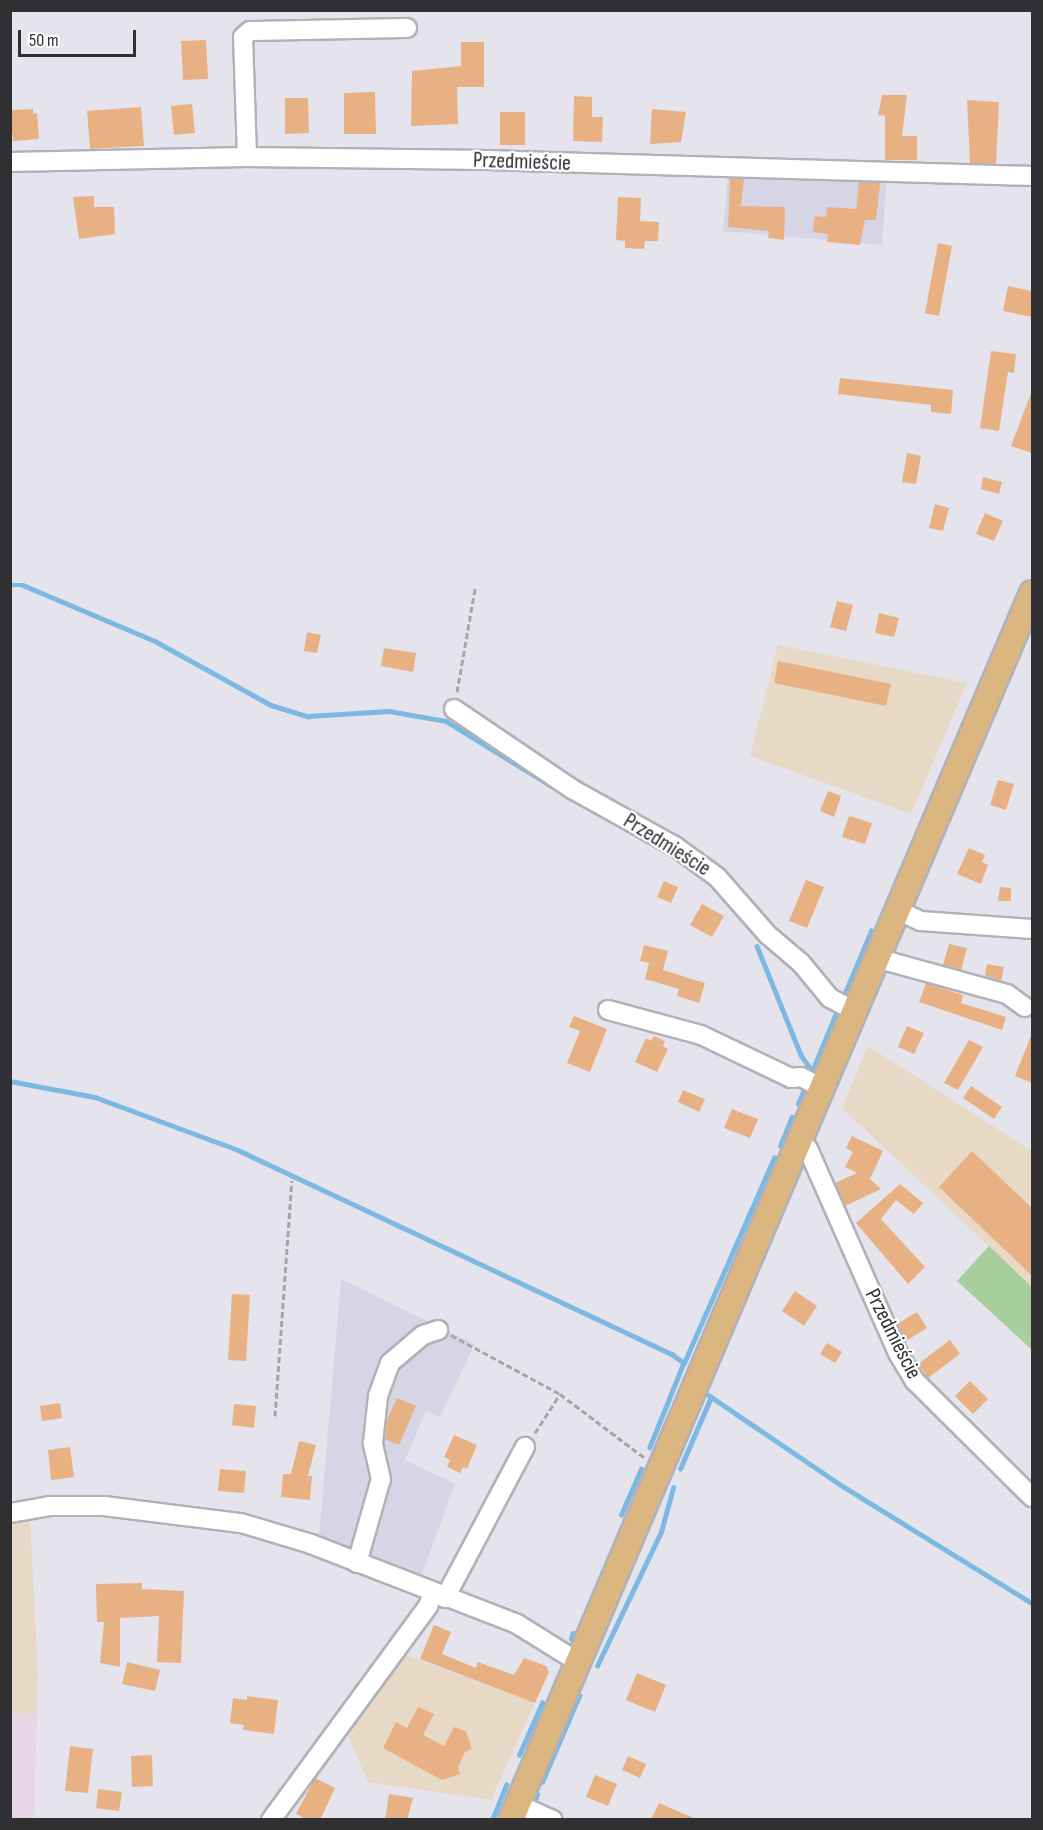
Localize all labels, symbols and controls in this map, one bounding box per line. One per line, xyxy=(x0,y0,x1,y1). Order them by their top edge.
scale bar xyxy=(21,18,140,56)
text: 50 m xyxy=(29,30,59,51)
street label: Przedmieście xyxy=(473,147,571,177)
street label: Przedmieście xyxy=(618,808,716,882)
street label: Przedmieście xyxy=(859,1284,927,1384)

